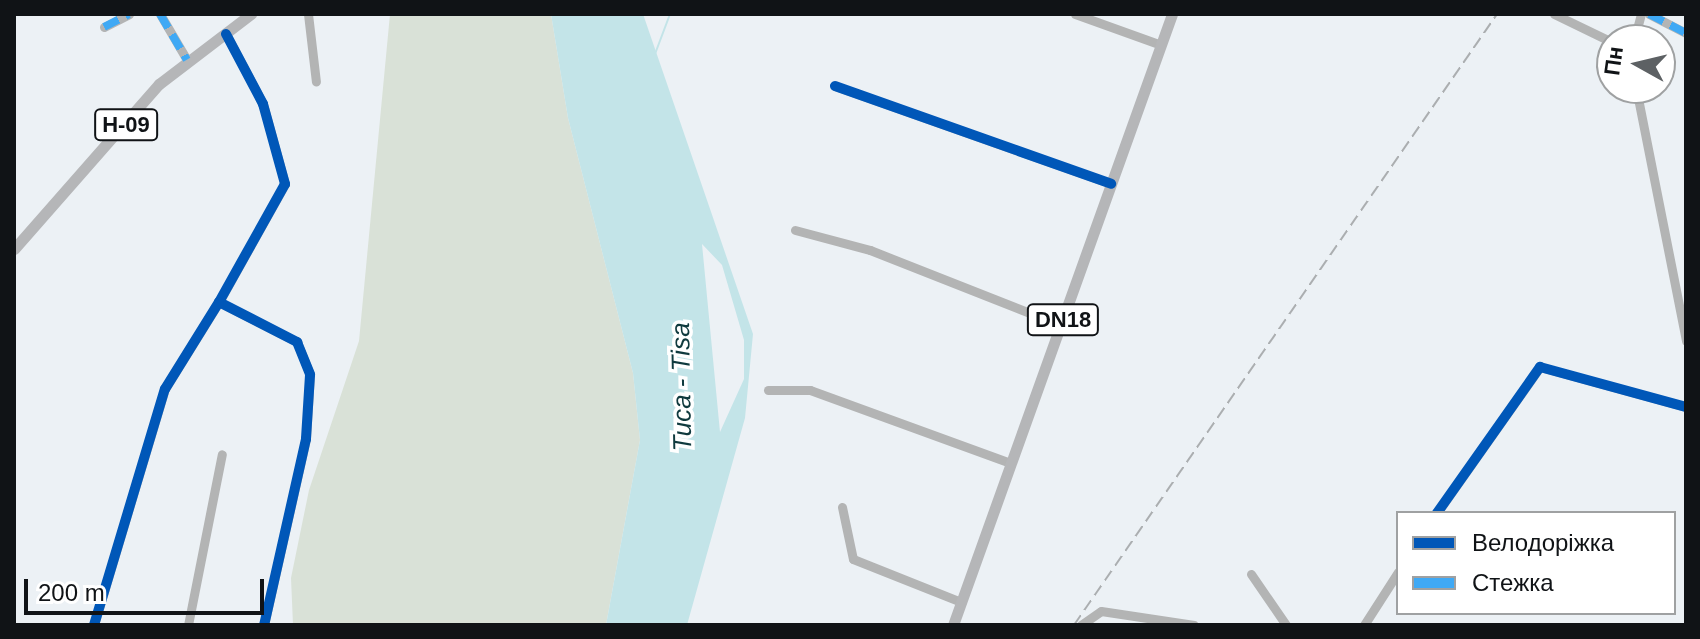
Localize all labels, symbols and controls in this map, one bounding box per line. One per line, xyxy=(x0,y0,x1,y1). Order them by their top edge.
north arrow xyxy=(1596,24,1676,104)
text: Пн xyxy=(1599,45,1628,77)
road number: Н-09 xyxy=(94,107,158,143)
road number: DN18 xyxy=(1025,302,1101,338)
water label: Тиса - Tisa xyxy=(665,322,699,452)
legend xyxy=(1396,511,1676,615)
text: Велодоріжка xyxy=(1472,529,1614,556)
scale bar xyxy=(28,563,268,613)
text: Стежка xyxy=(1472,569,1554,596)
text: 200 m xyxy=(38,579,105,606)

